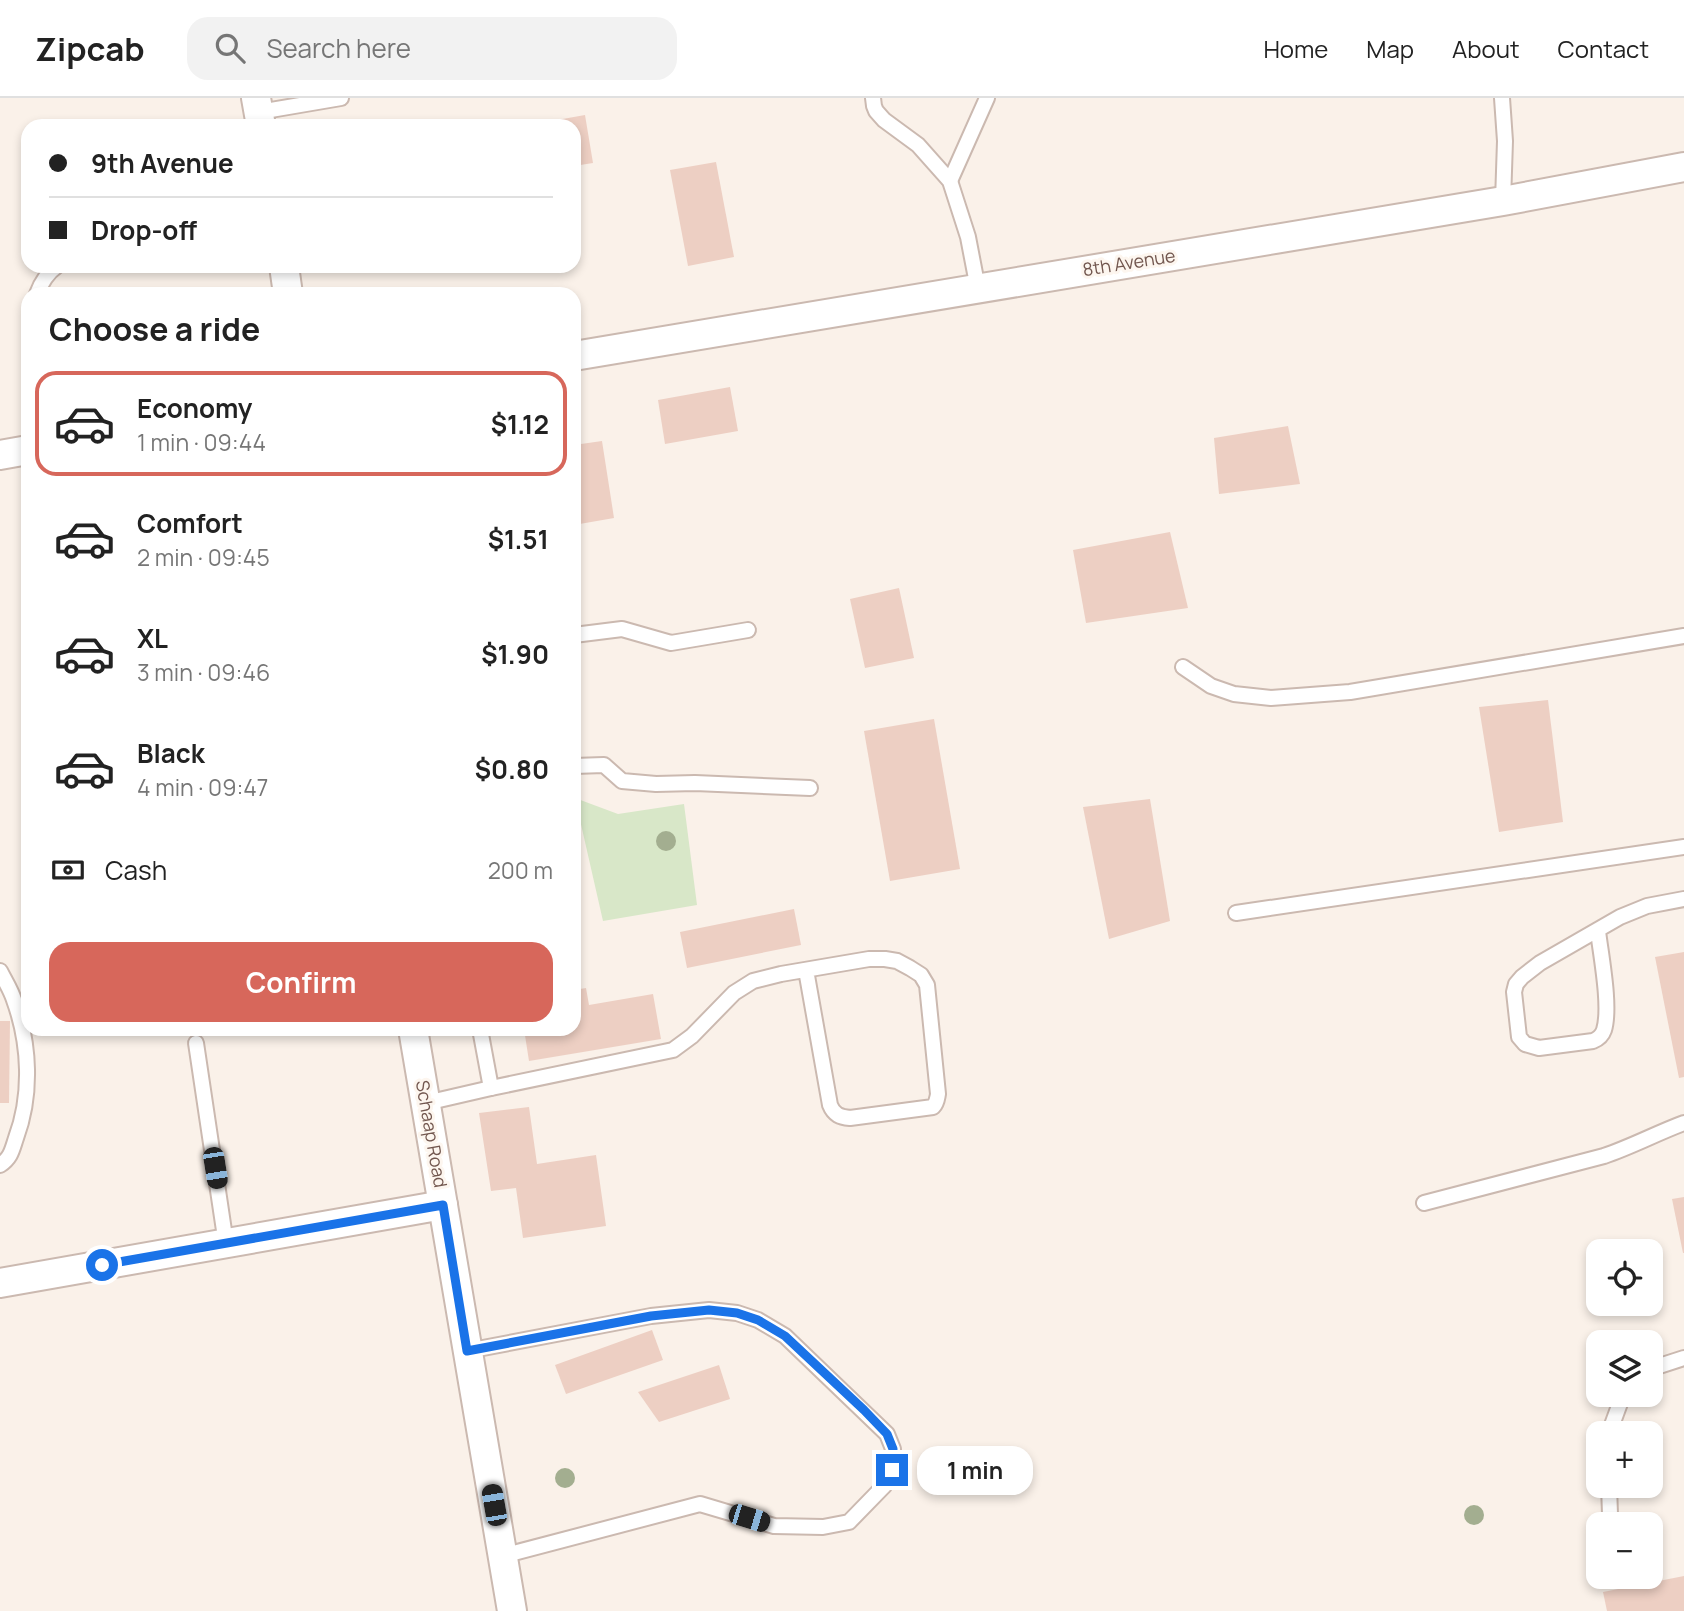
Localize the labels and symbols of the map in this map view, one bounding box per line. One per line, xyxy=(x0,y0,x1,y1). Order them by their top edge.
street label: 8th Avenue xyxy=(1081,243,1177,281)
street label: Schaap Road xyxy=(411,1078,453,1189)
car xyxy=(202,1146,229,1190)
route start xyxy=(86,1249,118,1281)
callout: 1 min xyxy=(917,1446,1032,1494)
route end xyxy=(876,1454,908,1486)
car xyxy=(481,1482,508,1528)
car xyxy=(726,1502,773,1534)

